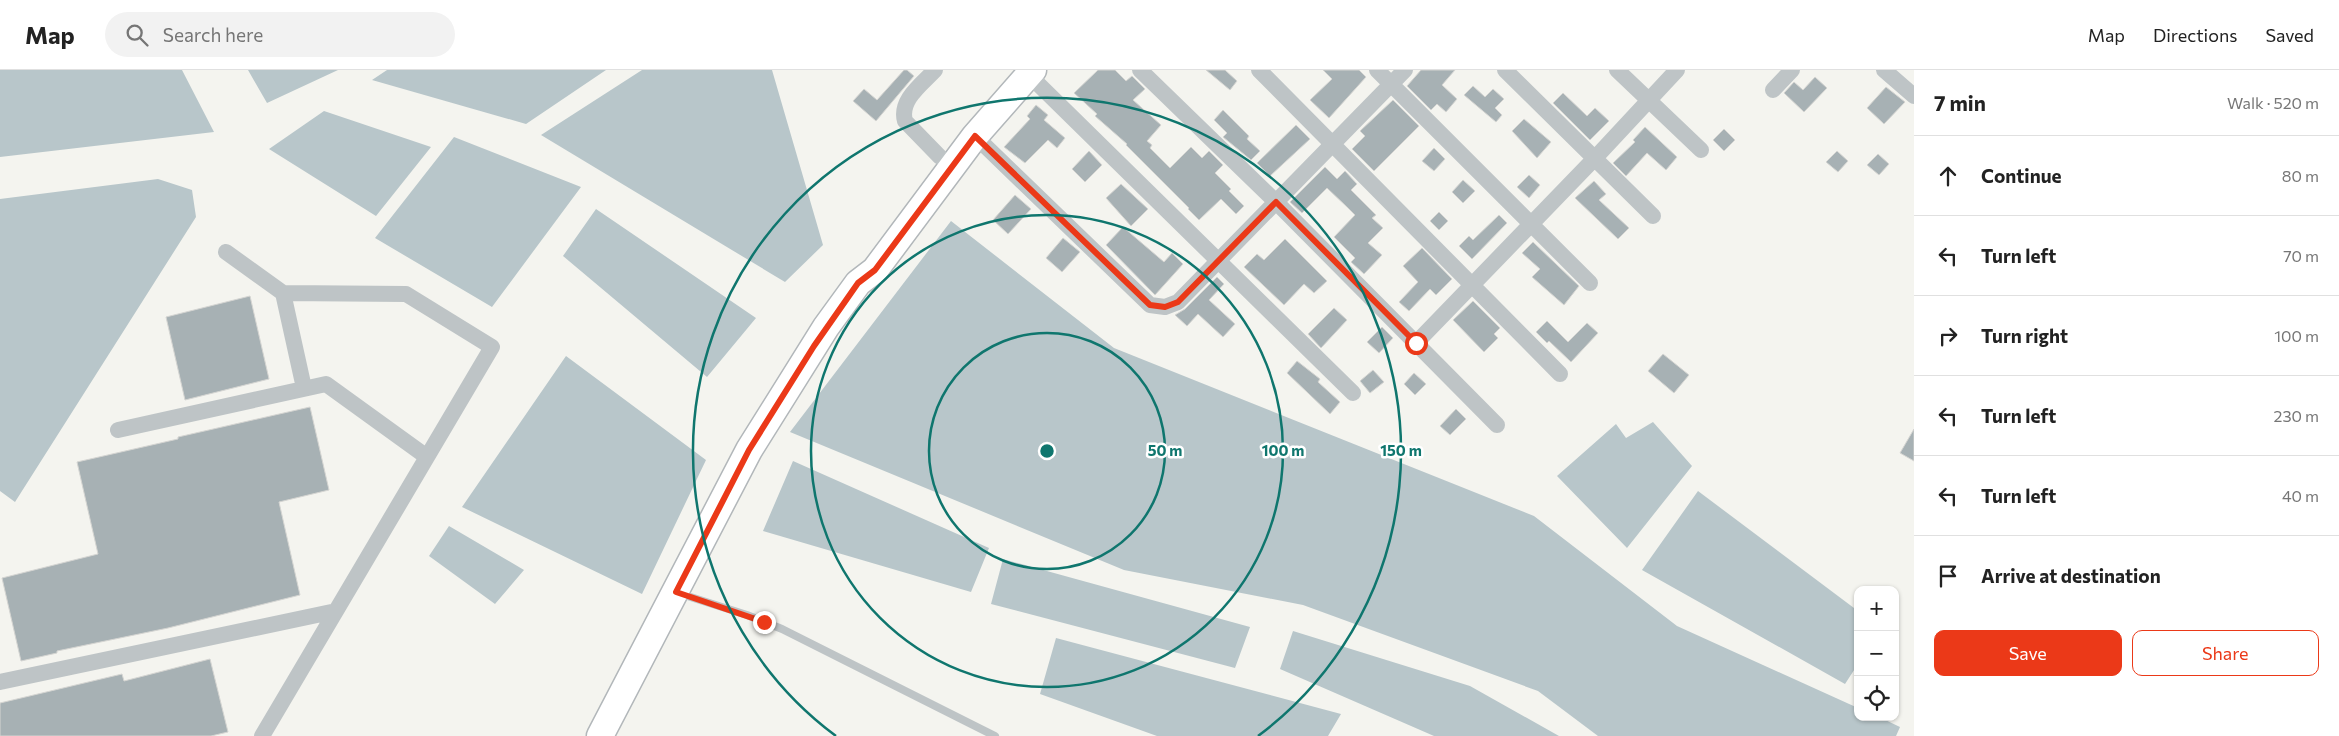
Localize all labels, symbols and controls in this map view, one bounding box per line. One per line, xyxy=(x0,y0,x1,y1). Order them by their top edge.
search box xyxy=(105,12,455,57)
text: Map xyxy=(25,20,75,49)
icon: search xyxy=(123,21,151,49)
text: Search here xyxy=(163,23,263,46)
text: Map xyxy=(2088,24,2125,46)
text: Directions xyxy=(2153,24,2237,46)
text: Saved xyxy=(2265,24,2314,46)
text: 7 min xyxy=(1934,90,1986,115)
text: Walk · 520 m xyxy=(2227,93,2319,112)
icon: ahead xyxy=(1934,162,1962,190)
text: Continue xyxy=(1981,164,2061,187)
text: 80 m xyxy=(2282,166,2319,185)
icon: left xyxy=(1934,242,1962,270)
text: Turn left xyxy=(1981,244,2056,267)
text: 70 m xyxy=(2283,246,2319,265)
icon: right xyxy=(1934,322,1962,350)
text: Turn right xyxy=(1981,324,2068,347)
text: 100 m xyxy=(2274,326,2319,345)
route start xyxy=(1405,332,1428,355)
icon: left xyxy=(1934,402,1962,430)
text: Turn left xyxy=(1981,404,2056,427)
text: 230 m xyxy=(2274,406,2319,425)
text: 50 m xyxy=(1148,441,1182,459)
text: 100 m xyxy=(1262,441,1304,459)
text: 150 m xyxy=(1380,441,1422,459)
centre of rings xyxy=(1038,442,1056,460)
icon: left xyxy=(1934,482,1962,510)
text: Turn left xyxy=(1981,484,2056,507)
text: 40 m xyxy=(2282,486,2319,505)
icon: arrive xyxy=(1934,562,1962,590)
text: Arrive at destination xyxy=(1981,564,2161,587)
map controls xyxy=(1854,586,1899,721)
button: + xyxy=(1854,586,1899,631)
route end xyxy=(753,611,776,634)
button: Save xyxy=(1934,630,2122,676)
button: Share xyxy=(2132,630,2319,676)
button: − xyxy=(1854,631,1899,676)
button: locate xyxy=(1854,676,1899,721)

